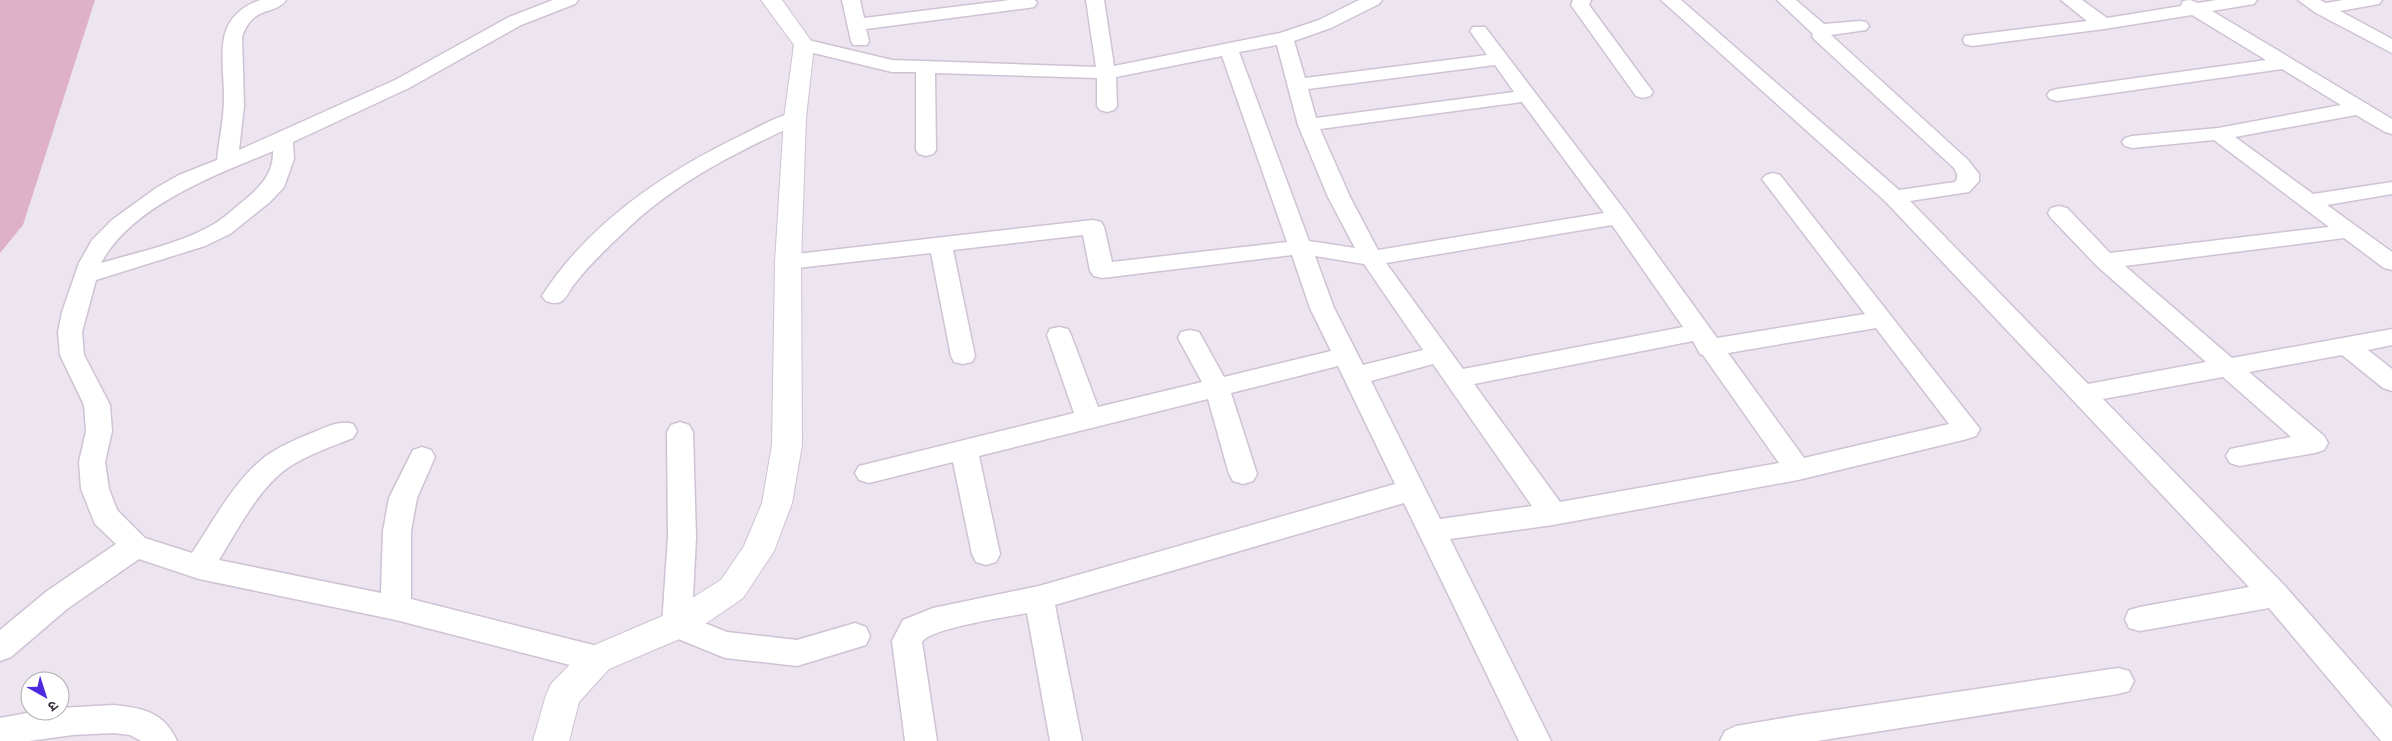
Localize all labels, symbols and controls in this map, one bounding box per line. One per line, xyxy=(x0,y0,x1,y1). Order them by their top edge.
north arrow xyxy=(20,671,70,721)
text: उ xyxy=(44,697,62,716)

